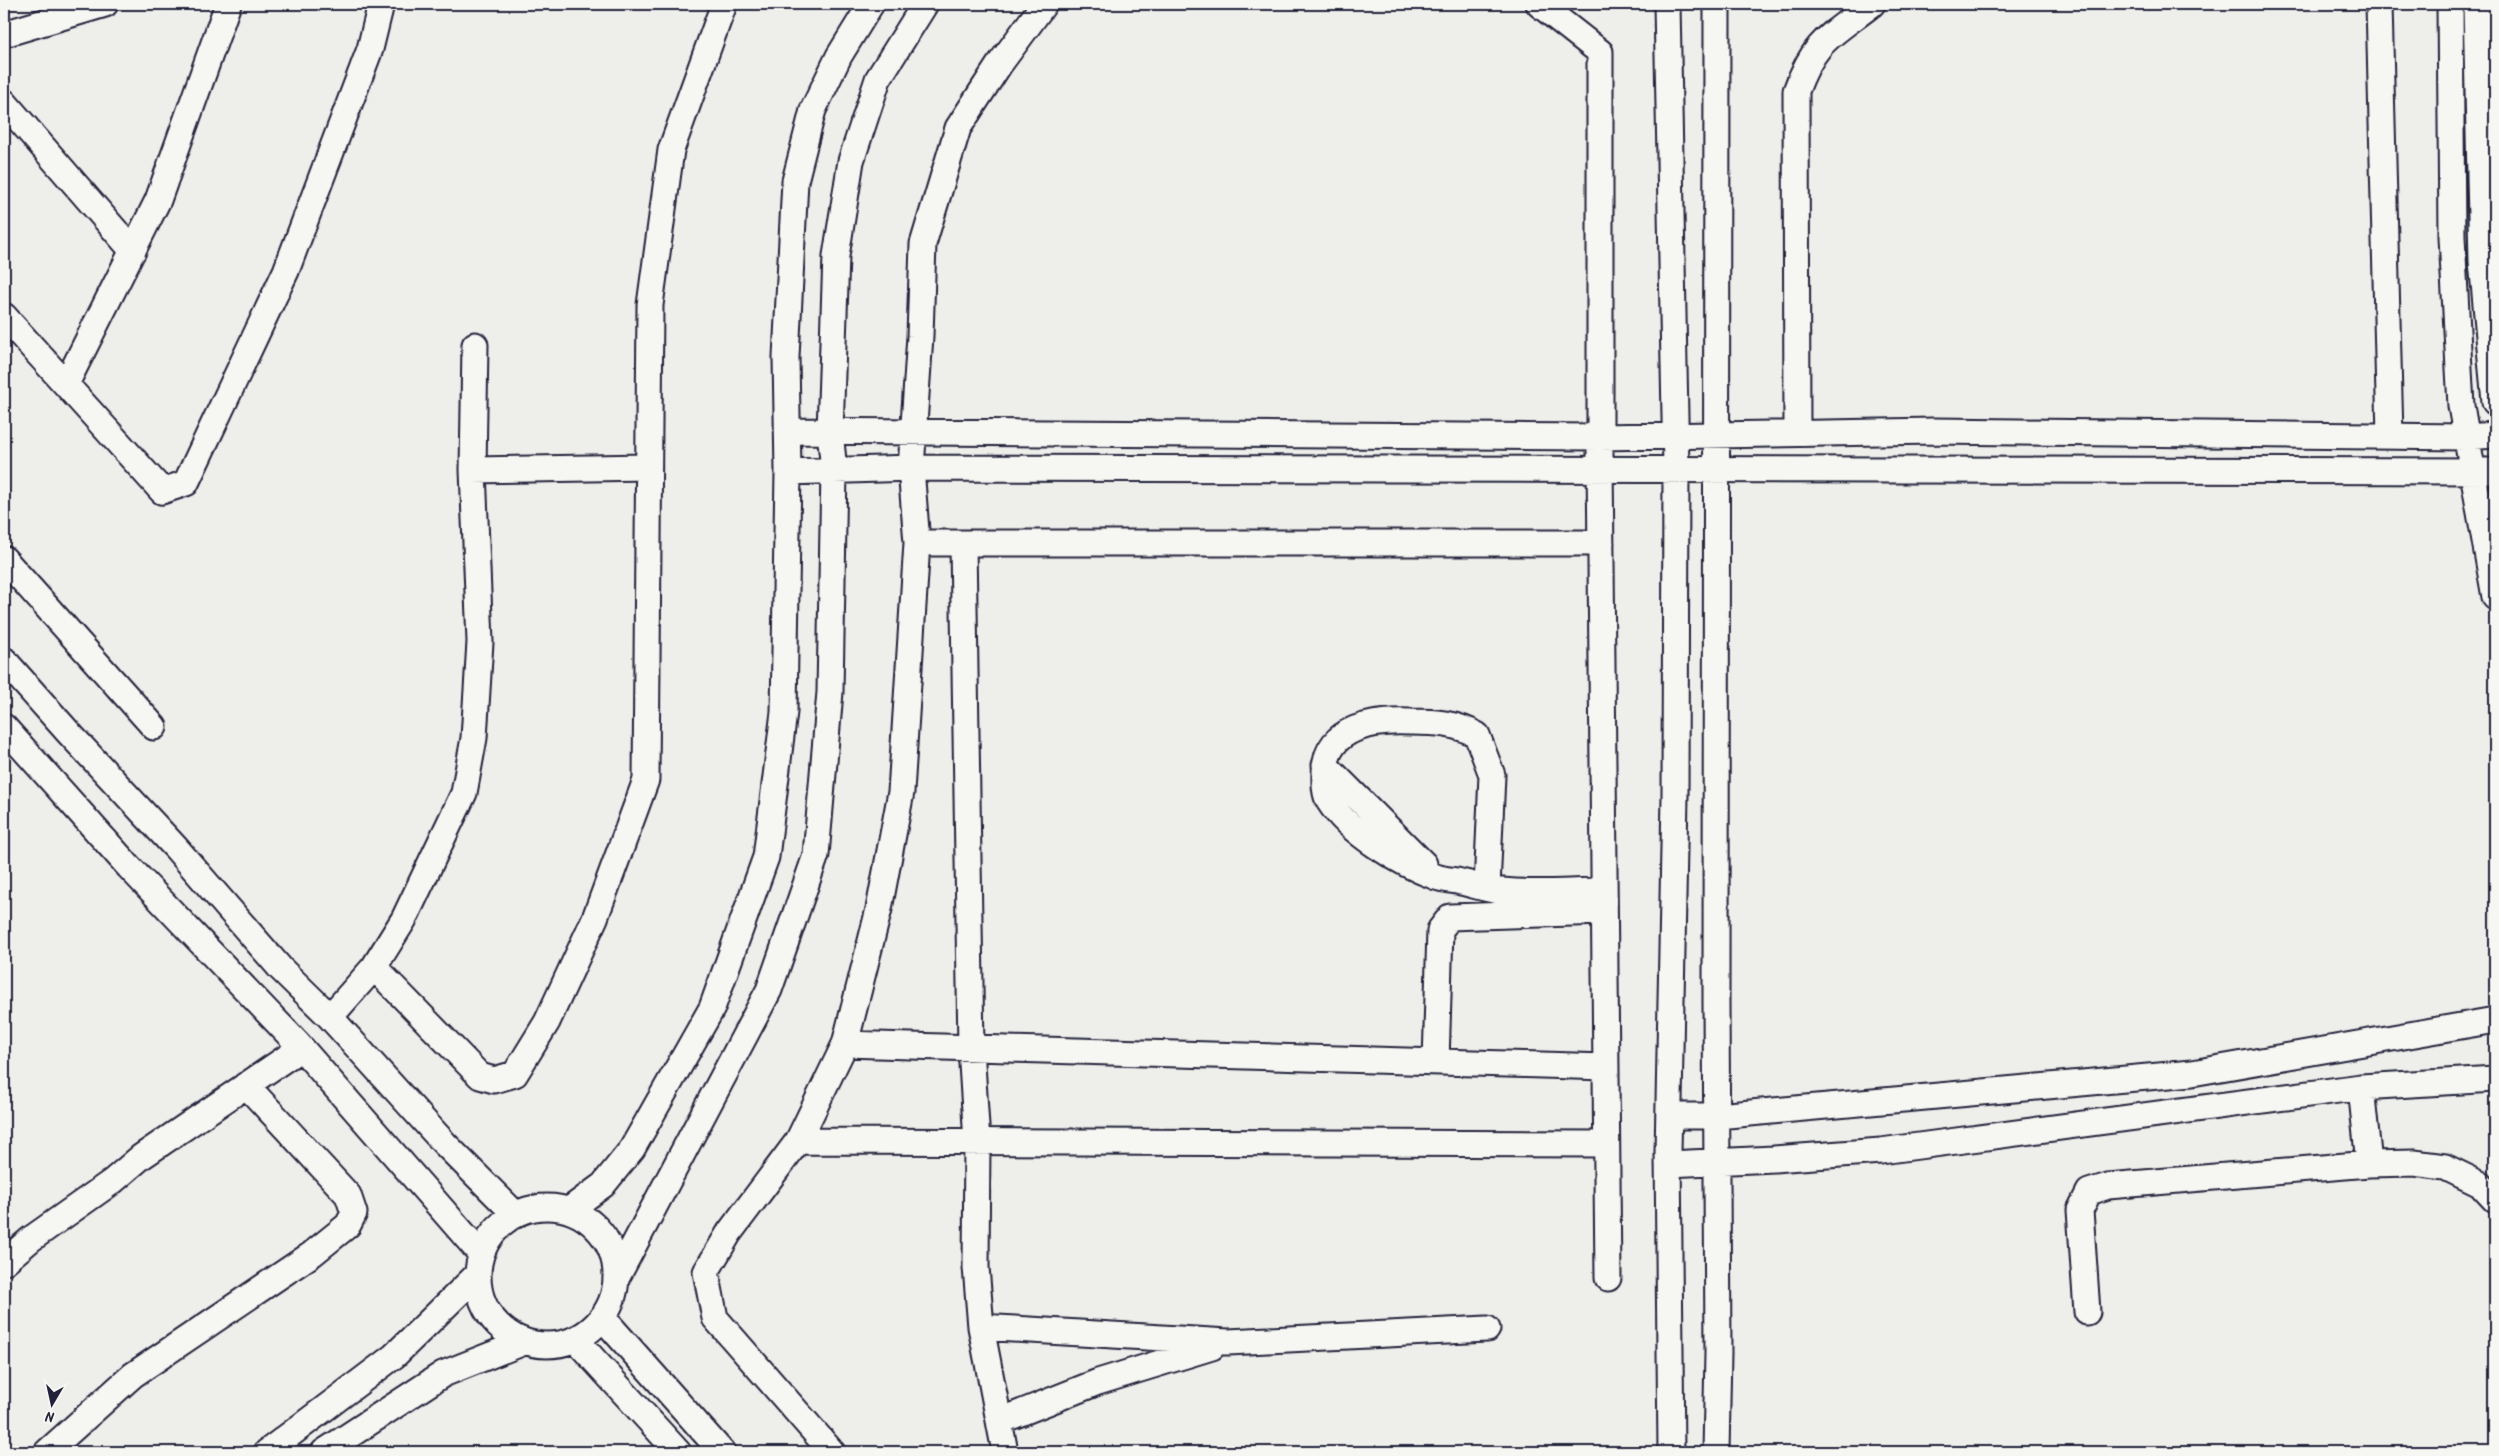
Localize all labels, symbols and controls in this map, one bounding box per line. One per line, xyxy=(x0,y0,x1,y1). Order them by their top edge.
north arrow xyxy=(28,1378,78,1428)
text: N xyxy=(44,1404,56,1427)

